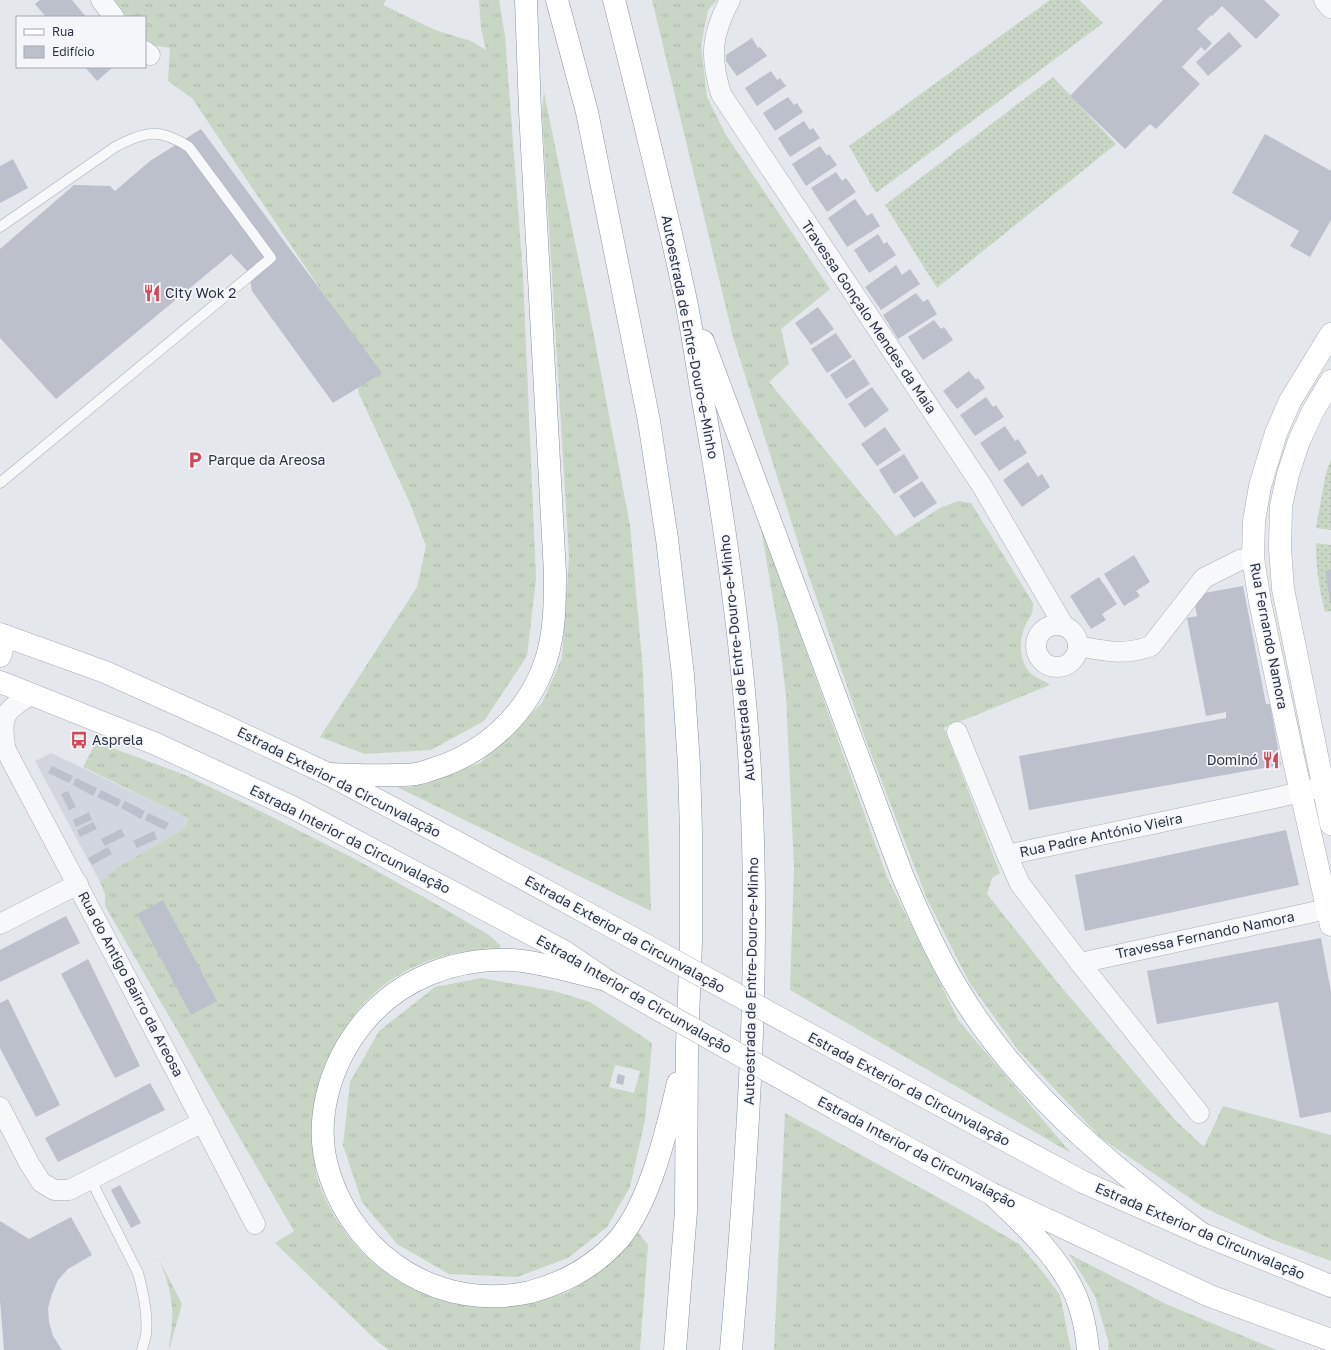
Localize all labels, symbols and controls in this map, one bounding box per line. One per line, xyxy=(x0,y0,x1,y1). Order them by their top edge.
legend xyxy=(16,16,146,68)
text: Rua xyxy=(52,24,74,39)
text: Edifício xyxy=(52,44,94,59)
street label: Autoestrada de Entre-Douro-e-Minho xyxy=(658,213,723,460)
street label: Travessa Gonçalo Mendes da Maia xyxy=(798,217,940,416)
restaurant icon: City Wok 2 xyxy=(142,283,162,303)
place label: City Wok 2 xyxy=(165,284,236,301)
parking icon: Parque da Areosa xyxy=(185,450,205,470)
place label: Parque da Areosa xyxy=(208,451,326,468)
street label: Autoestrada de Entre-Douro-e-Minho xyxy=(715,534,758,782)
street label: Rua Fernando Namora xyxy=(1247,561,1292,711)
street label: Estrada Exterior da Circunvalação xyxy=(235,723,444,841)
bus stop icon: Asprela xyxy=(69,730,89,750)
place label: Asprela xyxy=(92,731,143,748)
restaurant icon: Dominó xyxy=(1261,750,1281,770)
place label: Dominó xyxy=(1207,751,1258,768)
street label: Estrada Interior da Circunvalação xyxy=(247,780,453,897)
street label: Rua Padre António Vieira xyxy=(1018,809,1184,860)
street label: Autoestrada de Entre-Douro-e-Minho xyxy=(740,857,761,1105)
street label: Estrada Exterior da Circunvalação xyxy=(522,871,728,996)
street label: Rua do Antigo Bairro da Areosa xyxy=(75,888,188,1079)
street label: Travessa Fernando Namora xyxy=(1114,907,1296,962)
street label: Estrada Interior da Circunvalação xyxy=(534,931,735,1057)
street label: Estrada Exterior da Circunvalação xyxy=(805,1028,1013,1149)
street label: Estrada Interior da Circunvalação xyxy=(815,1092,1020,1211)
street label: Estrada Exterior da Circunvalação xyxy=(1093,1178,1308,1283)

